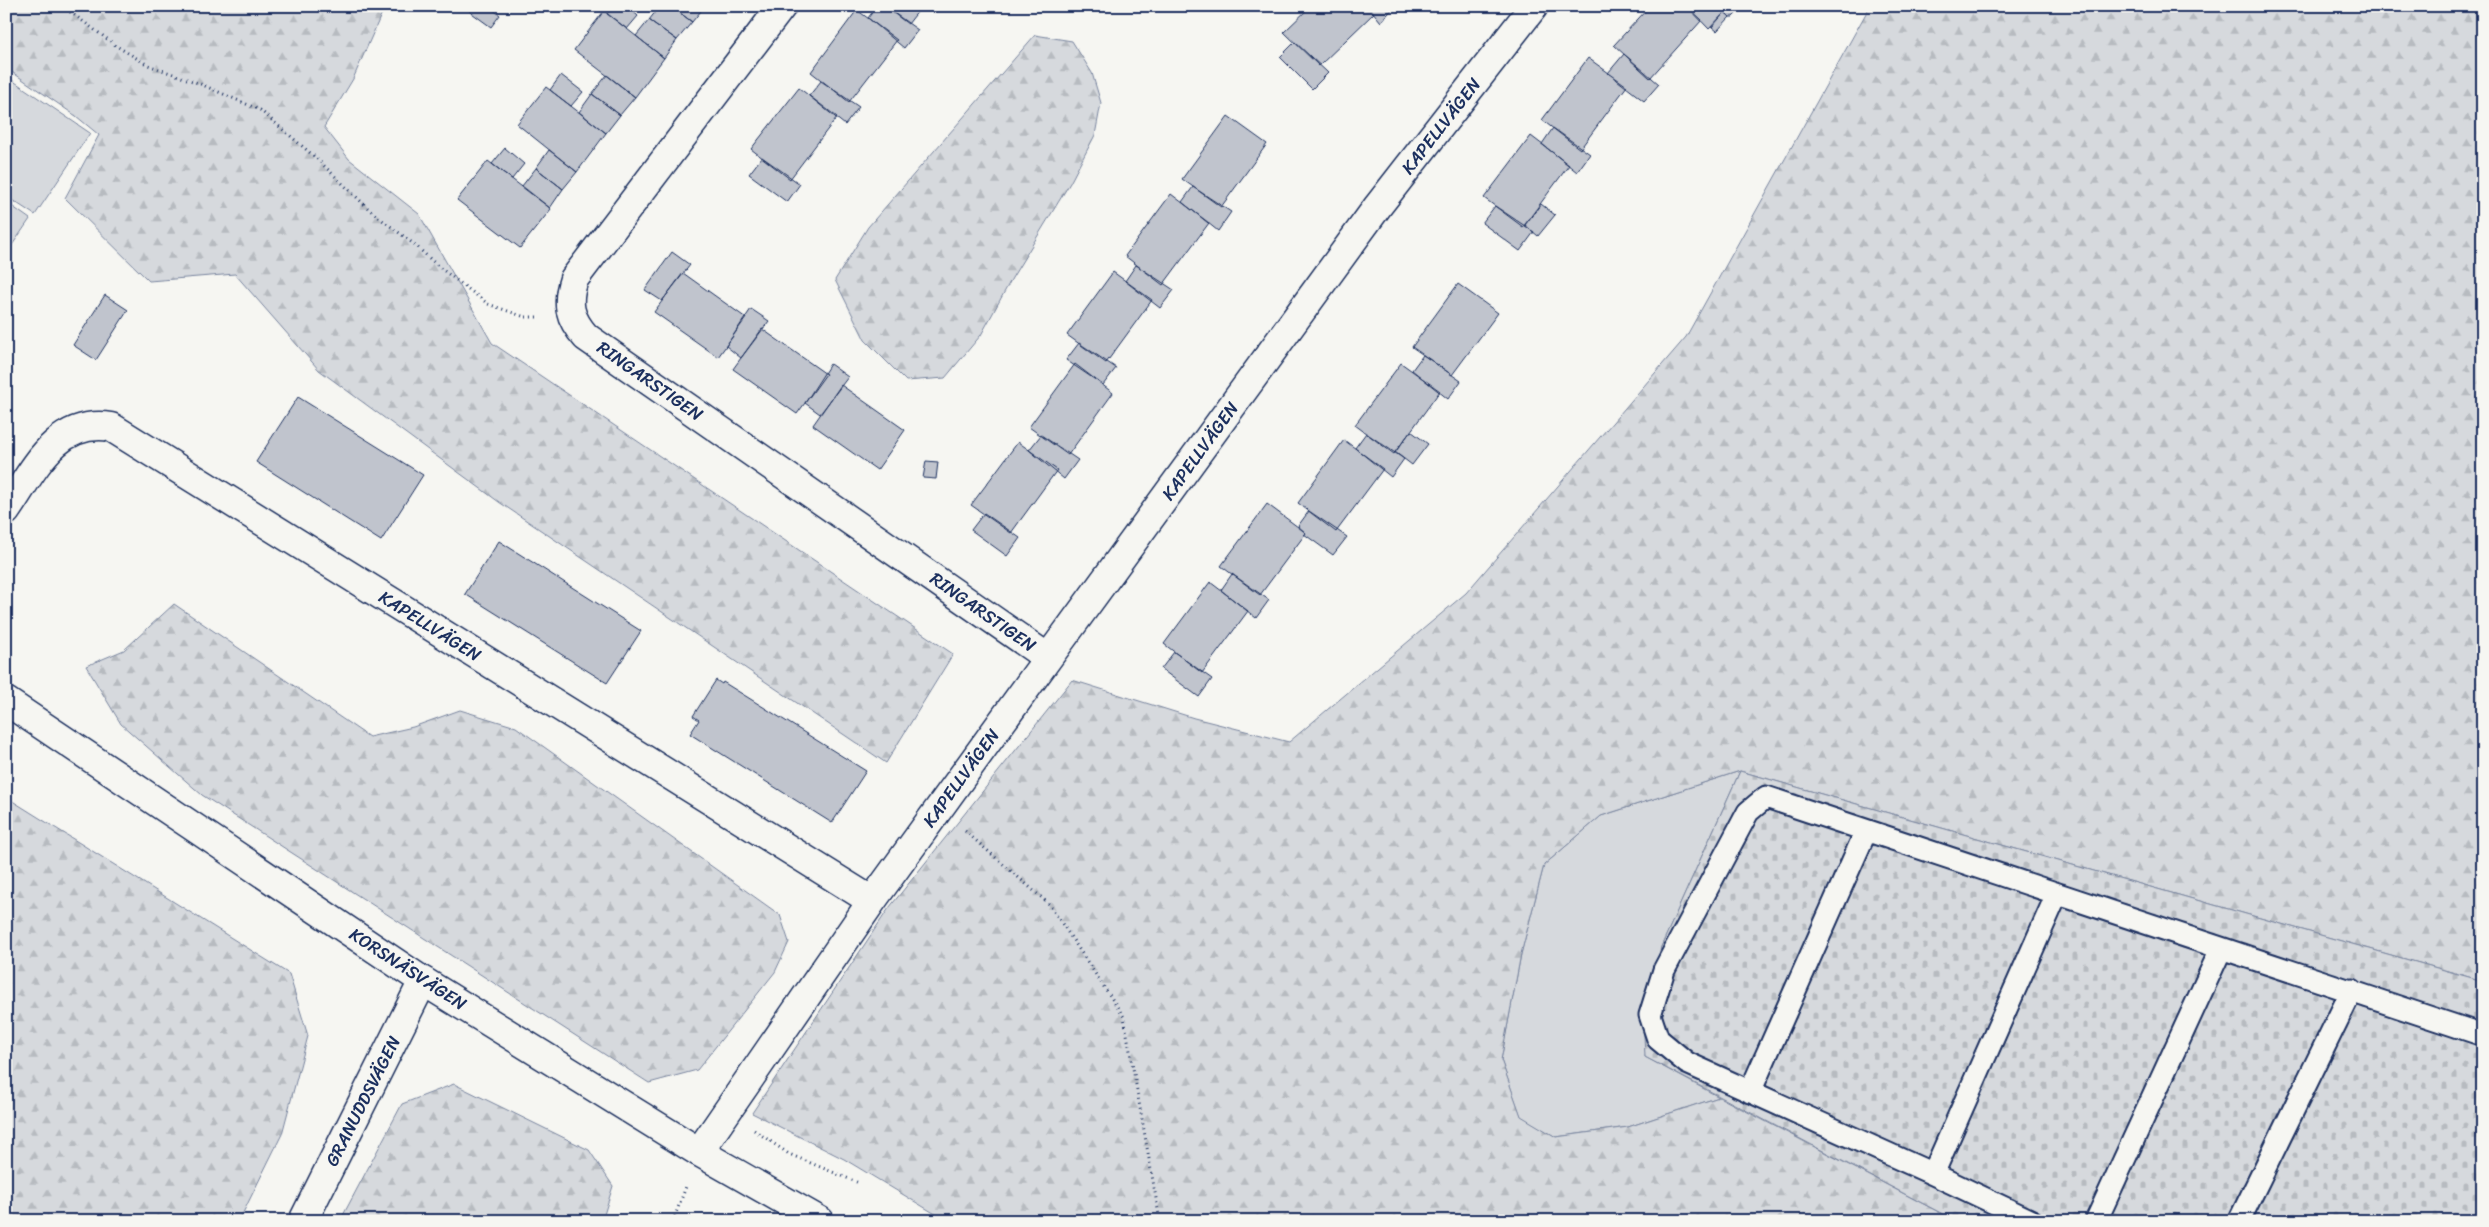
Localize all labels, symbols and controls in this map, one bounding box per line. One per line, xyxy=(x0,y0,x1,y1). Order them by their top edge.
street label: KAPELLVÄGEN xyxy=(1393,70,1490,182)
street label: RINGARSTIGEN xyxy=(590,332,710,430)
street label: KAPELLVÄGEN xyxy=(1153,394,1247,507)
street label: RINGARSTIGEN xyxy=(923,563,1043,661)
street label: KAPELLVÄGEN xyxy=(372,582,488,671)
street label: KAPELLVÄGEN xyxy=(914,721,1008,834)
street label: KORSNÄSVÄGEN xyxy=(343,919,474,1019)
street label: GRANUDDSVÄGEN xyxy=(316,1030,410,1172)

